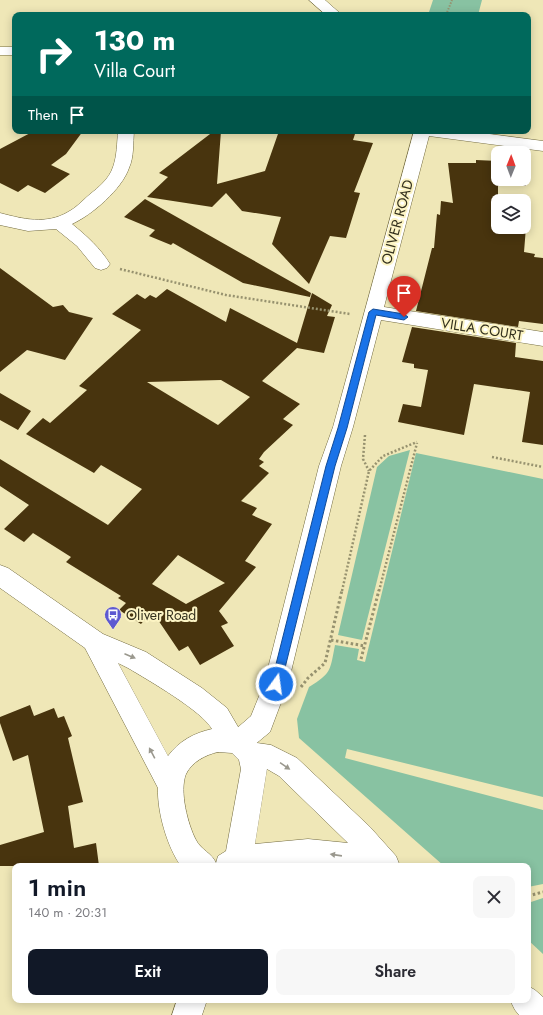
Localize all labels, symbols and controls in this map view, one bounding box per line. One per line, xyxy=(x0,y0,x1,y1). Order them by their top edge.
text: 130 m xyxy=(94,20,176,61)
icon: right xyxy=(28,28,80,80)
text: Villa Court xyxy=(94,58,175,84)
text: Then xyxy=(28,104,58,126)
icon: arrive xyxy=(66,104,88,126)
north arrow xyxy=(491,146,531,186)
map controls xyxy=(491,146,531,234)
street label: OLIVER ROAD xyxy=(376,177,418,267)
button: layers xyxy=(491,194,531,234)
pin xyxy=(387,276,421,317)
icon: arrive xyxy=(393,282,415,304)
street label: VILLA COURT xyxy=(439,313,525,345)
bus stop icon: Oliver Road xyxy=(103,605,123,630)
place label: Oliver Road xyxy=(126,605,196,625)
one-way arrow xyxy=(124,654,136,660)
position arrow xyxy=(255,663,297,705)
one-way arrow xyxy=(149,747,156,759)
one-way arrow xyxy=(280,762,291,770)
one-way arrow xyxy=(330,852,342,858)
text: 1 min xyxy=(28,870,86,905)
button: close xyxy=(473,876,515,918)
text: 140 m · 20:31 xyxy=(28,903,107,922)
button: Exit xyxy=(28,949,268,995)
button: Share xyxy=(276,949,515,995)

